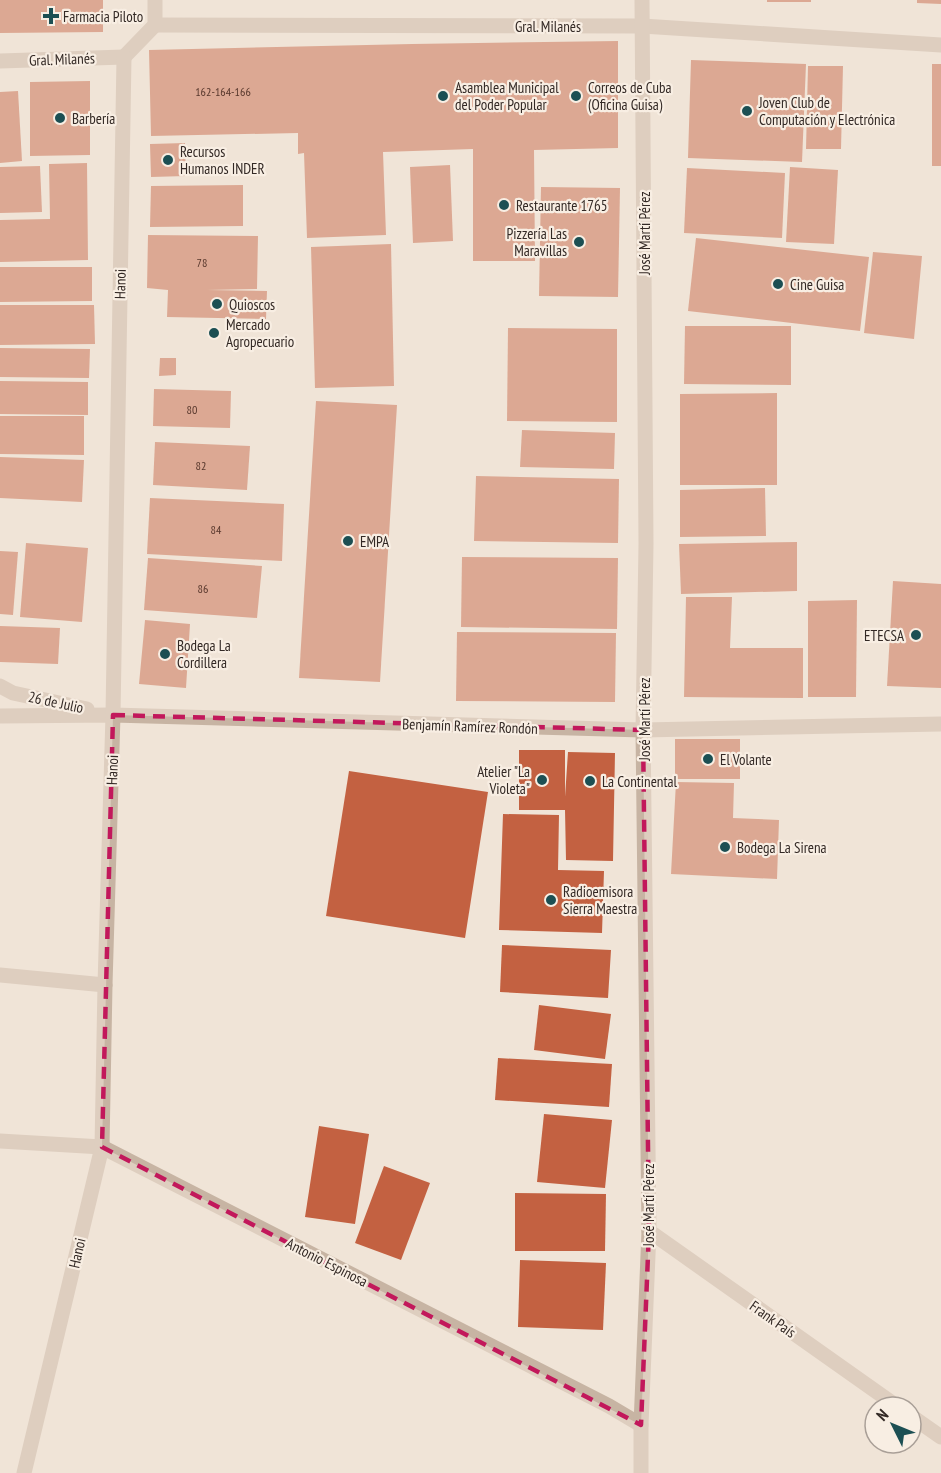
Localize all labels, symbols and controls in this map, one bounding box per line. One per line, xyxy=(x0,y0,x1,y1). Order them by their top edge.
place label: Farmacia Piloto xyxy=(63,7,143,26)
marker: Farmacia Piloto xyxy=(44,9,58,23)
street label: Gral. Milanés xyxy=(515,17,581,36)
street label: Gral. Milanés xyxy=(29,48,95,70)
place label: Asamblea Municipal del Poder Popular xyxy=(455,78,559,114)
place label: Correos de Cuba (Oficina Guisa) xyxy=(588,78,672,114)
house number: 162-164-166 xyxy=(195,84,251,99)
marker: Asamblea Municipal del Poder Popular xyxy=(436,89,450,103)
marker: Correos de Cuba (Oficina Guisa) xyxy=(569,89,583,103)
place label: Joven Club de Computación y Electrónica xyxy=(758,93,895,129)
marker: Joven Club de Computación y Electrónica xyxy=(740,104,754,118)
place label: Barbería xyxy=(72,109,115,128)
marker: Barbería xyxy=(53,111,67,125)
place label: Recursos Humanos INDER xyxy=(180,142,265,178)
marker: Recursos Humanos INDER xyxy=(161,153,175,167)
street label: José Martí Pérez xyxy=(635,191,654,276)
place label: Restaurante 1765 xyxy=(516,196,608,215)
marker: Restaurante 1765 xyxy=(497,198,511,212)
place label: Pizzería Las Maravillas xyxy=(507,224,567,260)
marker: Pizzería Las Maravillas xyxy=(572,235,586,249)
house number: 78 xyxy=(197,255,207,270)
street label: Hanoi xyxy=(110,269,130,299)
place label: Cine Guisa xyxy=(790,275,844,294)
marker: Cine Guisa xyxy=(771,277,785,291)
place label: Quioscos xyxy=(229,295,275,314)
marker: Quioscos xyxy=(210,297,224,311)
place label: Mercado Agropecuario xyxy=(226,315,294,351)
marker: Mercado Agropecuario xyxy=(207,326,221,340)
house number: 80 xyxy=(187,402,197,417)
house number: 82 xyxy=(196,458,206,473)
house number: 84 xyxy=(211,522,222,537)
place label: EMPA xyxy=(360,532,390,551)
marker: EMPA xyxy=(341,534,355,548)
house number: 86 xyxy=(198,581,208,596)
place label: ETECSA xyxy=(864,626,905,645)
marker: ETECSA xyxy=(909,628,923,642)
place label: Bodega La Cordillera xyxy=(177,636,231,672)
marker: Bodega La Cordillera xyxy=(158,647,172,661)
street label: José Martí Pérez xyxy=(635,677,654,762)
street label: 26 de Julio xyxy=(27,687,85,717)
street label: Benjamín Ramírez Rondón xyxy=(402,714,538,738)
place label: El Volante xyxy=(720,750,772,769)
marker: El Volante xyxy=(701,752,715,766)
street label: Hanoi xyxy=(102,754,122,786)
place label: Atelier "La Violeta" xyxy=(477,762,530,798)
place label: La Continental xyxy=(602,772,678,791)
marker: Atelier "La Violeta" xyxy=(535,773,549,787)
marker: La Continental xyxy=(583,774,597,788)
place label: Bodega La Sirena xyxy=(737,838,827,857)
marker: Bodega La Sirena xyxy=(718,840,732,854)
place label: Radioemisora Sierra Maestra xyxy=(563,882,637,918)
marker: Radioemisora Sierra Maestra xyxy=(544,893,558,907)
street label: José Martí Pérez xyxy=(639,1163,658,1248)
street label: Antonio Espinosa xyxy=(283,1233,371,1291)
street label: Hanoi xyxy=(64,1236,90,1270)
street label: Frank País xyxy=(746,1296,800,1342)
north arrow xyxy=(863,1395,923,1455)
text: N xyxy=(872,1405,892,1425)

